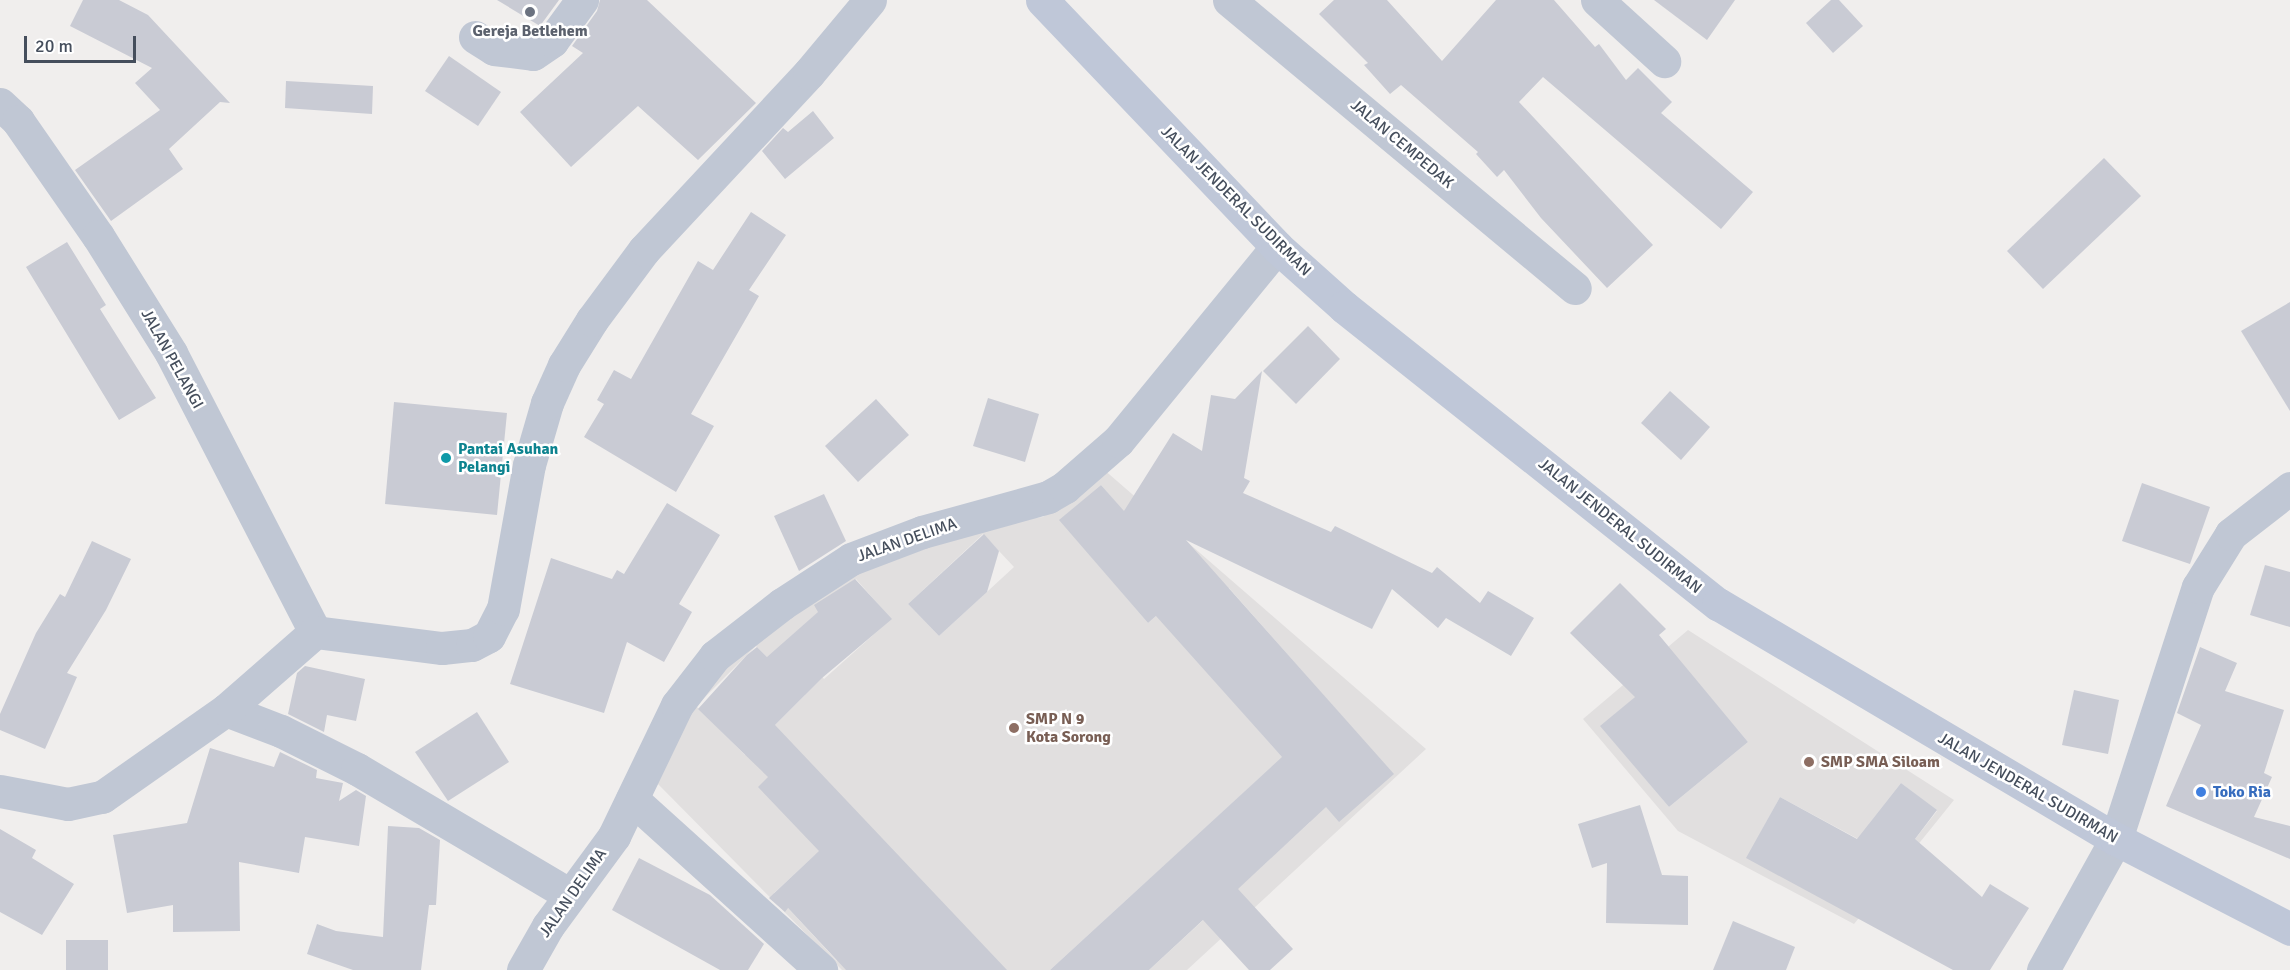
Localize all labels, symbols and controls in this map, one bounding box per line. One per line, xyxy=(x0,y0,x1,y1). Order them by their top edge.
marker: Gereja Betlehem xyxy=(523,5,537,19)
place label: Gereja Betlehem xyxy=(472,21,588,41)
scale bar xyxy=(27,24,140,62)
text: 20 m xyxy=(35,35,73,57)
street label: JALAN CEMPEDAK xyxy=(1347,95,1457,193)
street label: JALAN JENDERAL SUDIRMAN xyxy=(1157,122,1315,280)
street label: JALAN PELANGI xyxy=(137,306,207,412)
place label: Pantai Asuhan Pelangi xyxy=(458,439,558,477)
marker: Pantai Asuhan Pelangi xyxy=(439,451,453,465)
street label: JALAN JENDERAL SUDIRMAN xyxy=(1534,454,1706,598)
street label: JALAN DELIMA xyxy=(855,514,959,566)
place label: SMP N 9 Kota Sorong xyxy=(1026,709,1111,747)
marker: SMP N 9 Kota Sorong xyxy=(1007,721,1021,735)
street label: JALAN JENDERAL SUDIRMAN xyxy=(1935,729,2121,847)
place label: SMP SMA Siloam xyxy=(1821,752,1940,772)
marker: SMP SMA Siloam xyxy=(1802,755,1816,769)
place label: Toko Ria xyxy=(2213,782,2271,802)
marker: Toko Ria xyxy=(2194,785,2208,799)
street label: JALAN DELIMA xyxy=(535,845,611,941)

